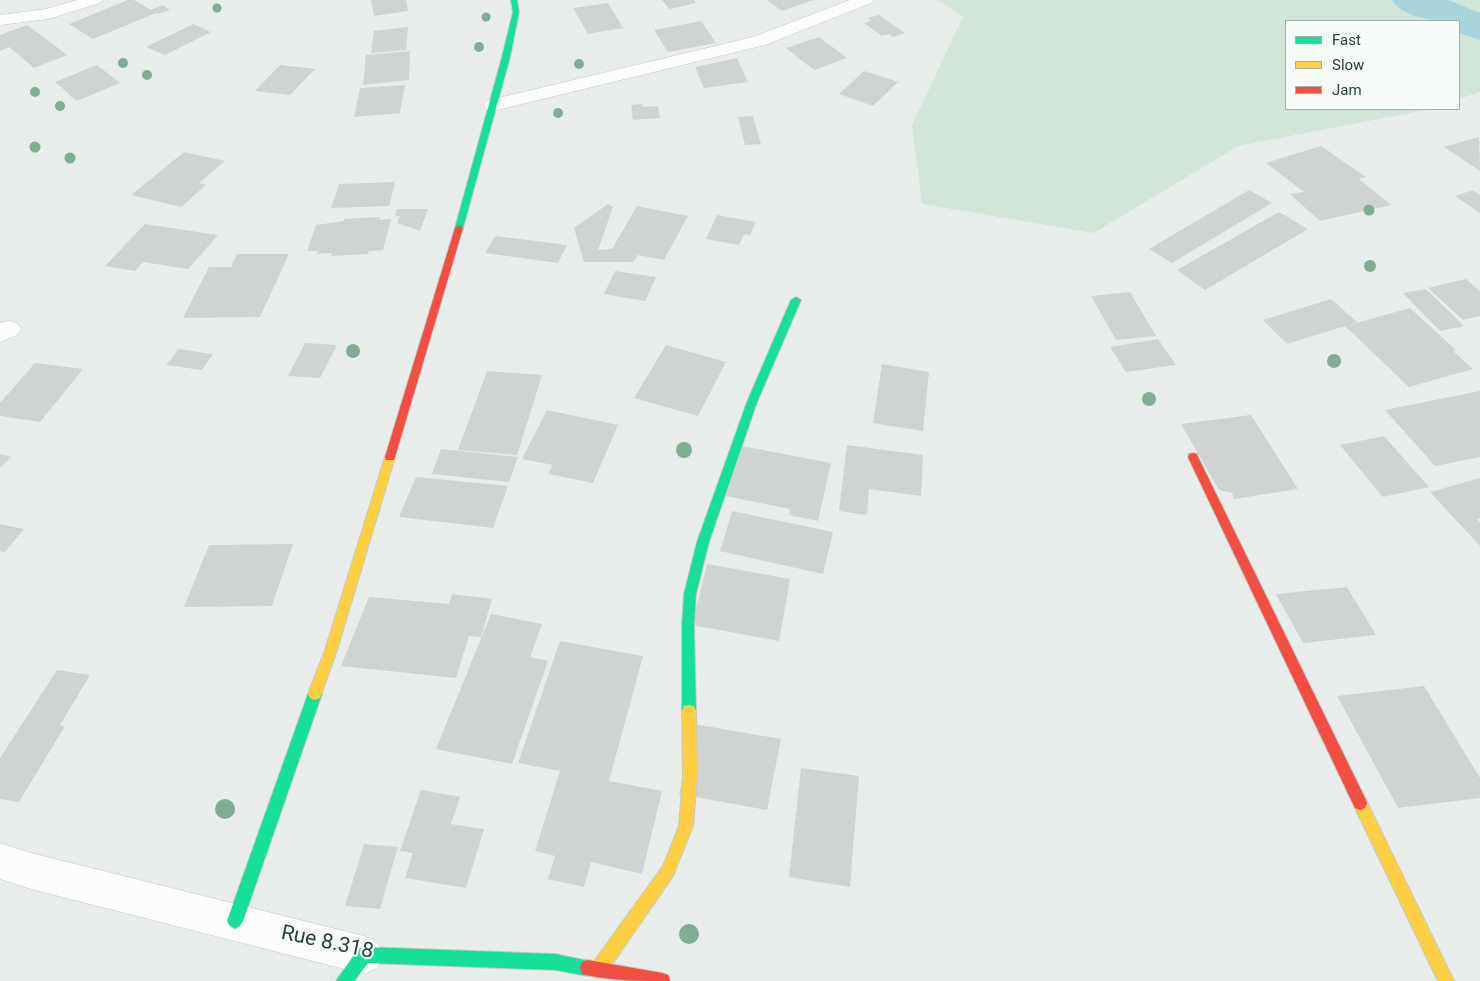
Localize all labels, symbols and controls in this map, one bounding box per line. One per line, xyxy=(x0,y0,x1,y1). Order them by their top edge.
legend xyxy=(1285,20,1460,110)
text: Fast xyxy=(1332,31,1361,49)
text: Slow xyxy=(1332,56,1364,74)
text: Jam xyxy=(1332,81,1362,99)
street label: Rue 8.318 xyxy=(279,921,375,965)

